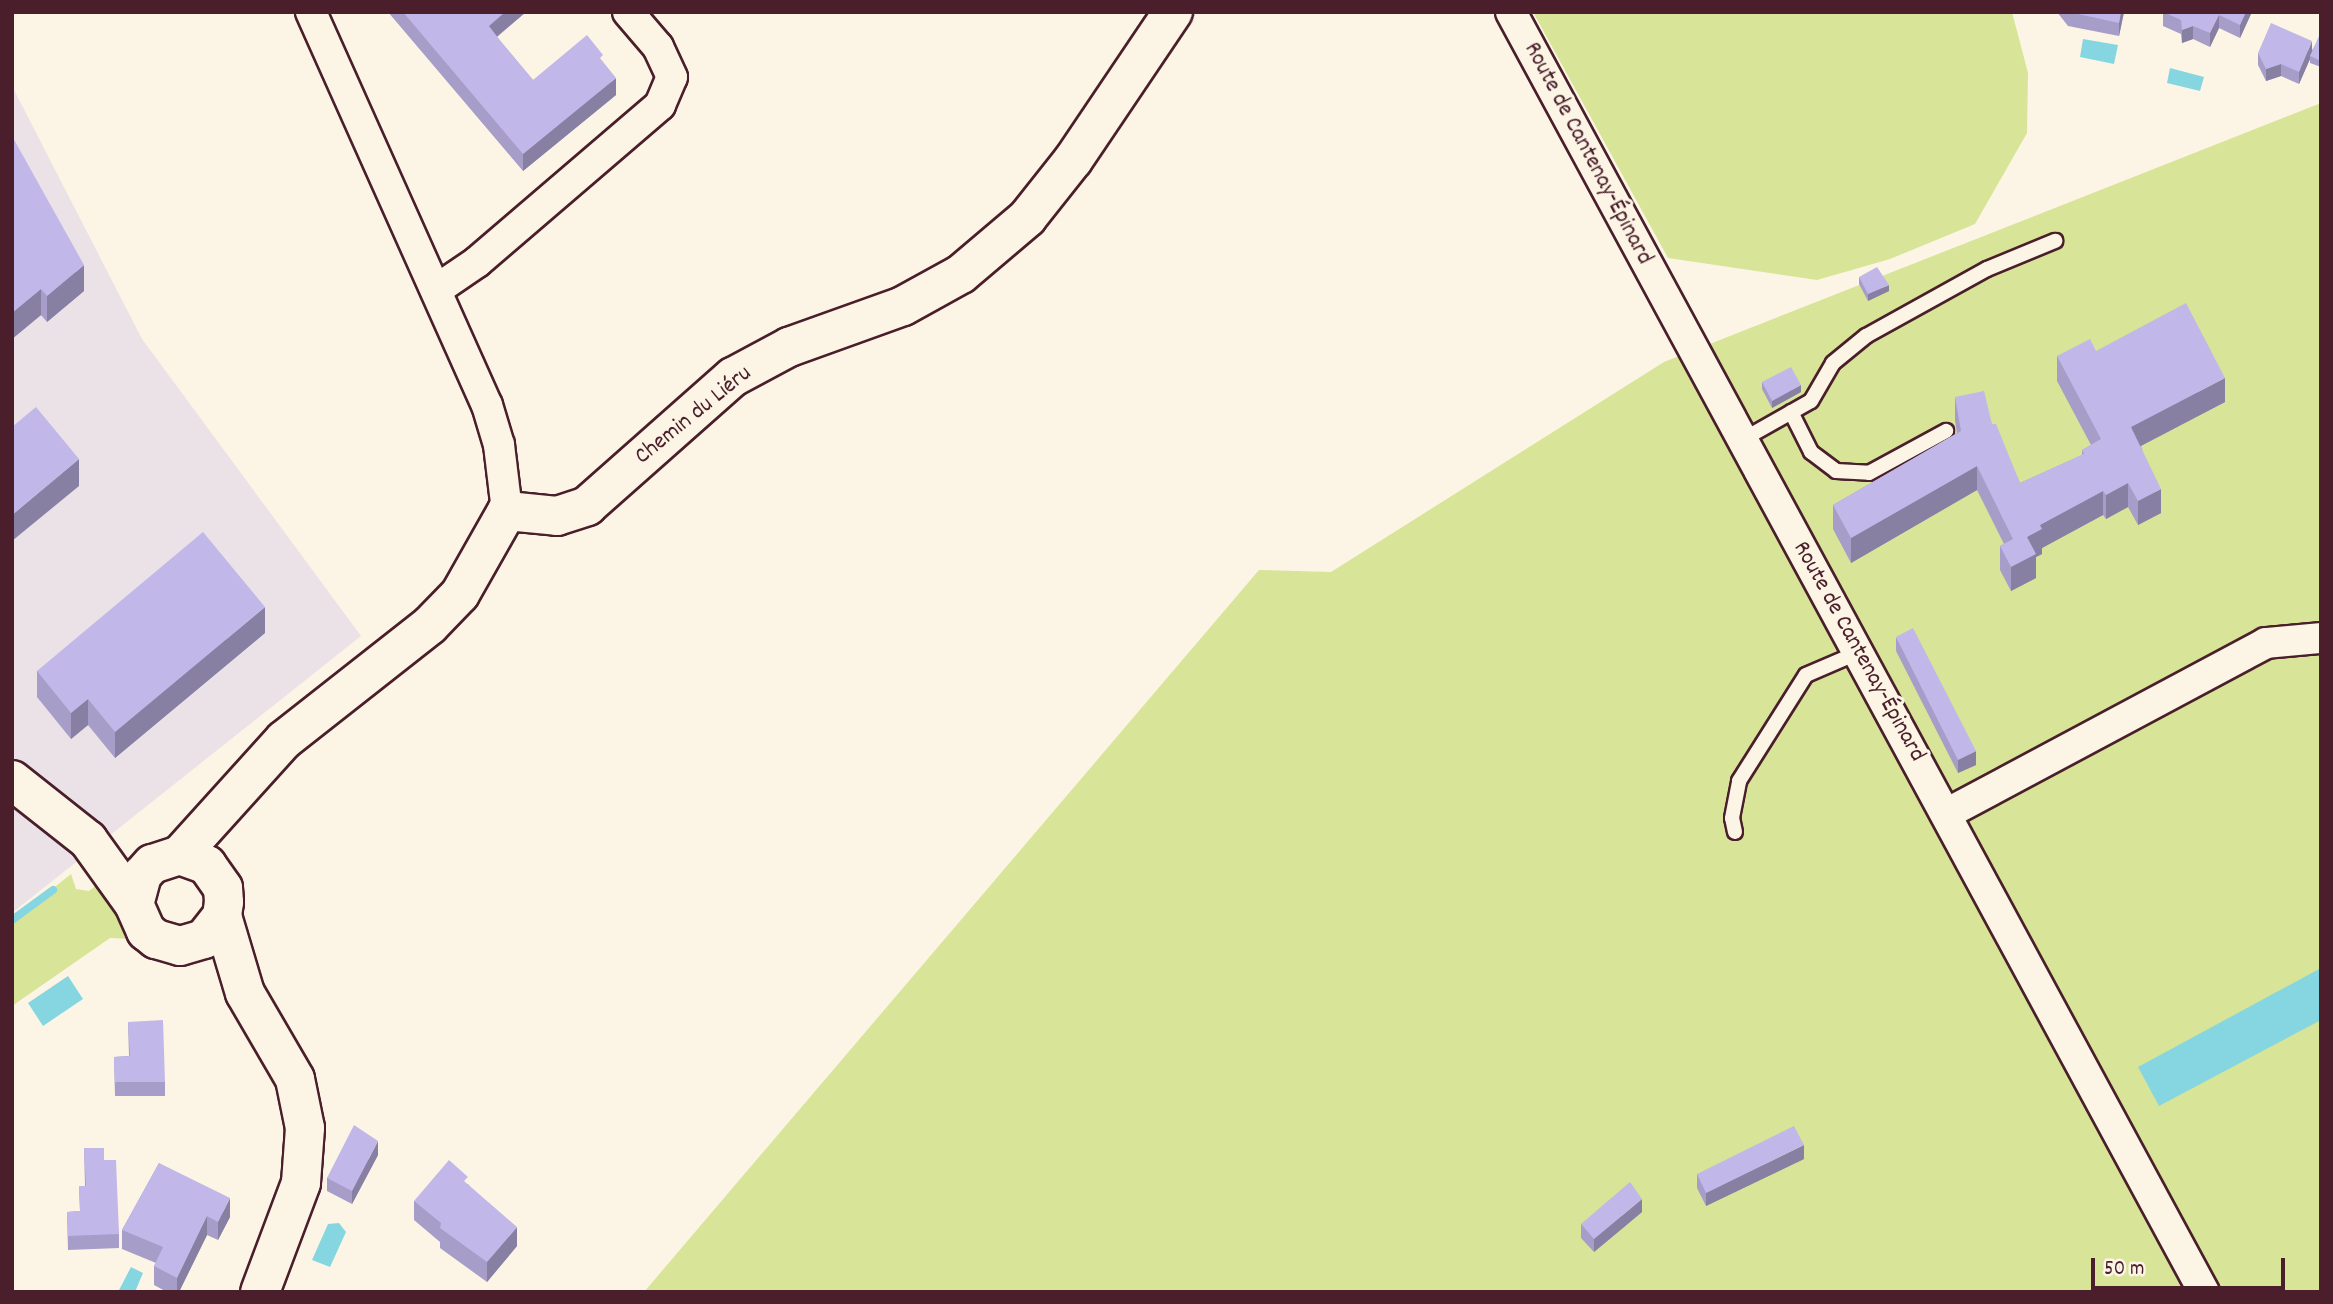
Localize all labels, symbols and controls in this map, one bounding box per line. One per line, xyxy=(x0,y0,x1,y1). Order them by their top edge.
street label: Route de Cantenay-Épinard xyxy=(1516,38,1658,270)
street label: Chemin du Liéru xyxy=(630,360,758,472)
street label: Route de Cantenay-Épinard xyxy=(1785,537,1931,767)
scale bar xyxy=(2095,1244,2289,1288)
text: 50 m xyxy=(2104,1255,2144,1285)

